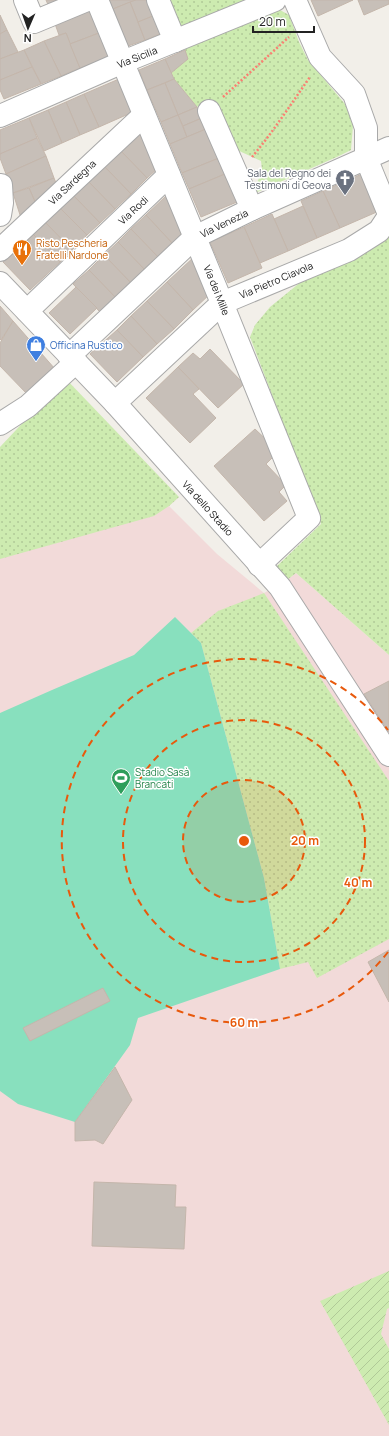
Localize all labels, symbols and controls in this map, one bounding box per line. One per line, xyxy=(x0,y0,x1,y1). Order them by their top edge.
north arrow xyxy=(8,8,48,48)
scale bar xyxy=(253,8,314,34)
text: 20 m xyxy=(259,13,286,30)
text: N xyxy=(23,31,32,46)
street label: Via Sicilia xyxy=(115,43,159,71)
street label: Via Sardegna xyxy=(45,156,99,208)
place label: Sala del Regno dei Testimoni di Geova xyxy=(245,166,331,192)
church icon: Sala del Regno dei Testimoni di Geova xyxy=(334,168,356,196)
street label: Via Rodi xyxy=(115,193,151,227)
street label: Via Venezia xyxy=(198,205,250,241)
place label: Risto Pescheria Fratelli Nardone xyxy=(36,236,108,262)
restaurant icon: Risto Pescheria Fratelli Nardone xyxy=(11,238,33,266)
street label: Via Pietro Ciavola xyxy=(237,258,315,302)
street label: Via dei Mille xyxy=(201,263,233,317)
shop icon: Officina Rustico xyxy=(25,334,47,362)
place label: Officina Rustico xyxy=(50,338,123,352)
street label: Via dello Stadio xyxy=(179,477,237,539)
place label: Stadio Sasà Brancati xyxy=(135,765,189,791)
sports icon: Stadio Sasà Brancati xyxy=(110,767,132,795)
text: 20 m xyxy=(291,832,319,849)
centre of rings xyxy=(237,834,251,848)
text: 40 m xyxy=(344,874,372,891)
text: 60 m xyxy=(230,1014,258,1031)

